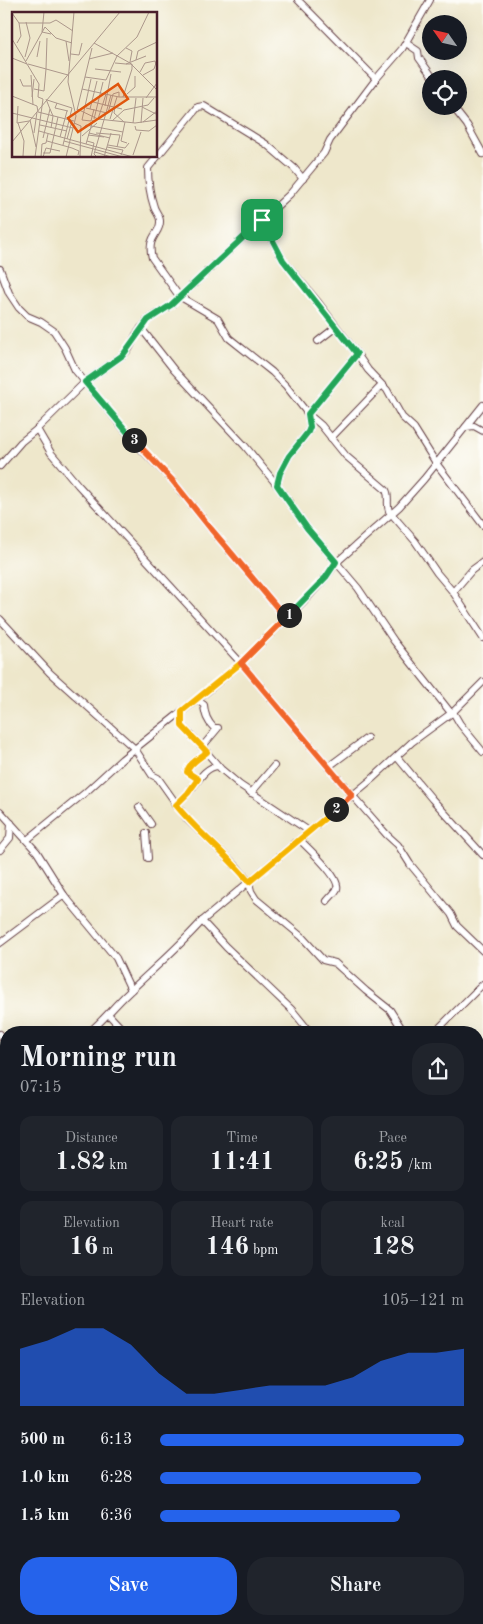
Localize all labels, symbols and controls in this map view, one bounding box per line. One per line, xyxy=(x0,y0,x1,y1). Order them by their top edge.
inset map xyxy=(12,12,158,158)
north arrow xyxy=(422,15,468,60)
map controls xyxy=(422,15,467,115)
button: locate xyxy=(422,70,467,115)
pin xyxy=(241,199,283,241)
icon: arrive xyxy=(248,206,276,234)
pin: 3 xyxy=(122,428,146,452)
text: 3 xyxy=(130,433,139,447)
pin: 1 xyxy=(276,602,302,628)
text: 1 xyxy=(285,608,294,622)
pin: 2 xyxy=(324,796,348,822)
text: 2 xyxy=(332,802,341,816)
button: share xyxy=(412,1043,464,1095)
text: Morning run xyxy=(20,1045,177,1073)
text: 07:15 xyxy=(20,1080,62,1096)
text: Distance xyxy=(65,1131,118,1145)
text: Time xyxy=(226,1131,258,1145)
text: Pace xyxy=(378,1131,407,1145)
text: 1.82 xyxy=(55,1150,105,1175)
text: 11:41 xyxy=(209,1150,275,1175)
text: 6:25 xyxy=(353,1150,404,1175)
text: km xyxy=(105,1158,128,1172)
text: /km xyxy=(404,1158,432,1172)
text: Elevation xyxy=(63,1216,120,1230)
text: Heart rate xyxy=(211,1216,273,1230)
text: kcal xyxy=(381,1216,405,1230)
text: 16 xyxy=(69,1235,98,1260)
text: 146 xyxy=(206,1235,249,1260)
text: 128 xyxy=(371,1235,414,1260)
text: m xyxy=(98,1243,113,1257)
text: bpm xyxy=(249,1243,278,1257)
text: Elevation xyxy=(20,1293,85,1309)
text: 105–121 m xyxy=(381,1293,464,1309)
text: 500 m xyxy=(20,1432,65,1448)
text: 6:13 xyxy=(100,1432,132,1448)
text: 1.0 km xyxy=(20,1470,69,1486)
text: 6:28 xyxy=(100,1470,132,1486)
text: 1.5 km xyxy=(20,1508,69,1524)
text: 6:36 xyxy=(100,1508,132,1524)
button: Save xyxy=(20,1557,237,1615)
button: Share xyxy=(247,1557,464,1615)

